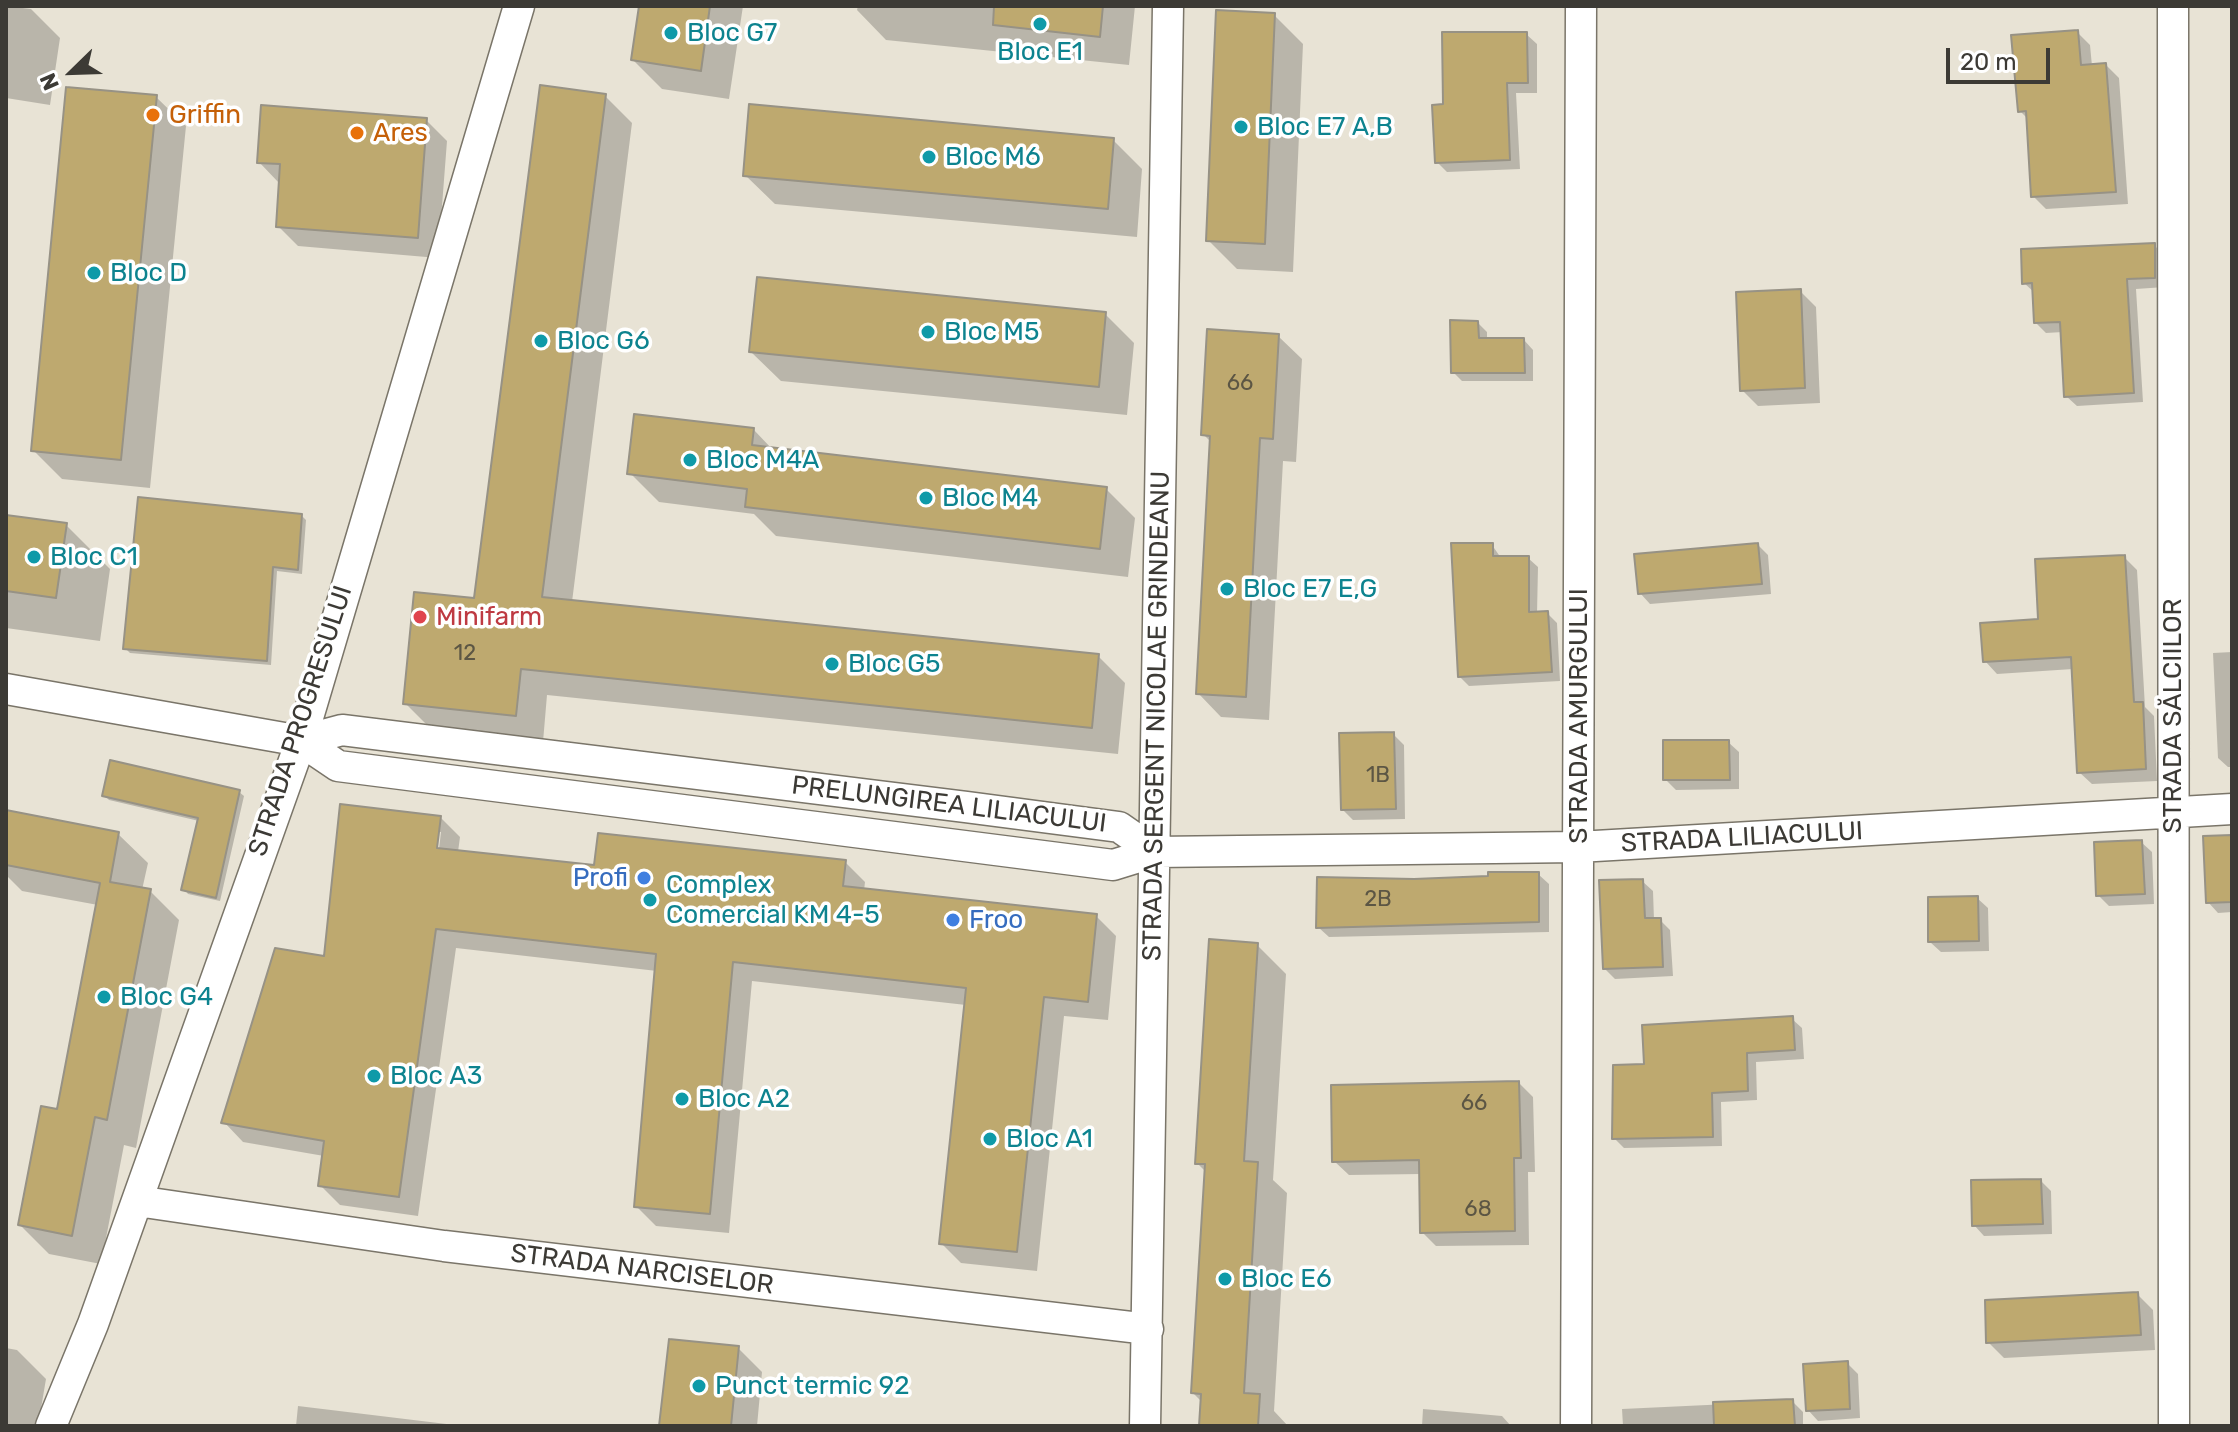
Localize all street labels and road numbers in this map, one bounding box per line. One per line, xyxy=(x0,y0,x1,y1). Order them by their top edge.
street label: STRADA SERGENT NICOLAE GRINDEANU xyxy=(1137,471,1177,961)
street label: STRADA PROGRESULUI xyxy=(243,582,359,860)
street label: STRADA AMURGULUI xyxy=(1563,588,1595,844)
street label: STRADA SĂLCIILOR xyxy=(2157,598,2189,834)
street label: PRELUNGIREA LILIACULUI xyxy=(790,770,1108,840)
street label: STRADA LILIACULUI xyxy=(1620,816,1864,860)
street label: STRADA NARCISELOR xyxy=(509,1238,775,1302)

